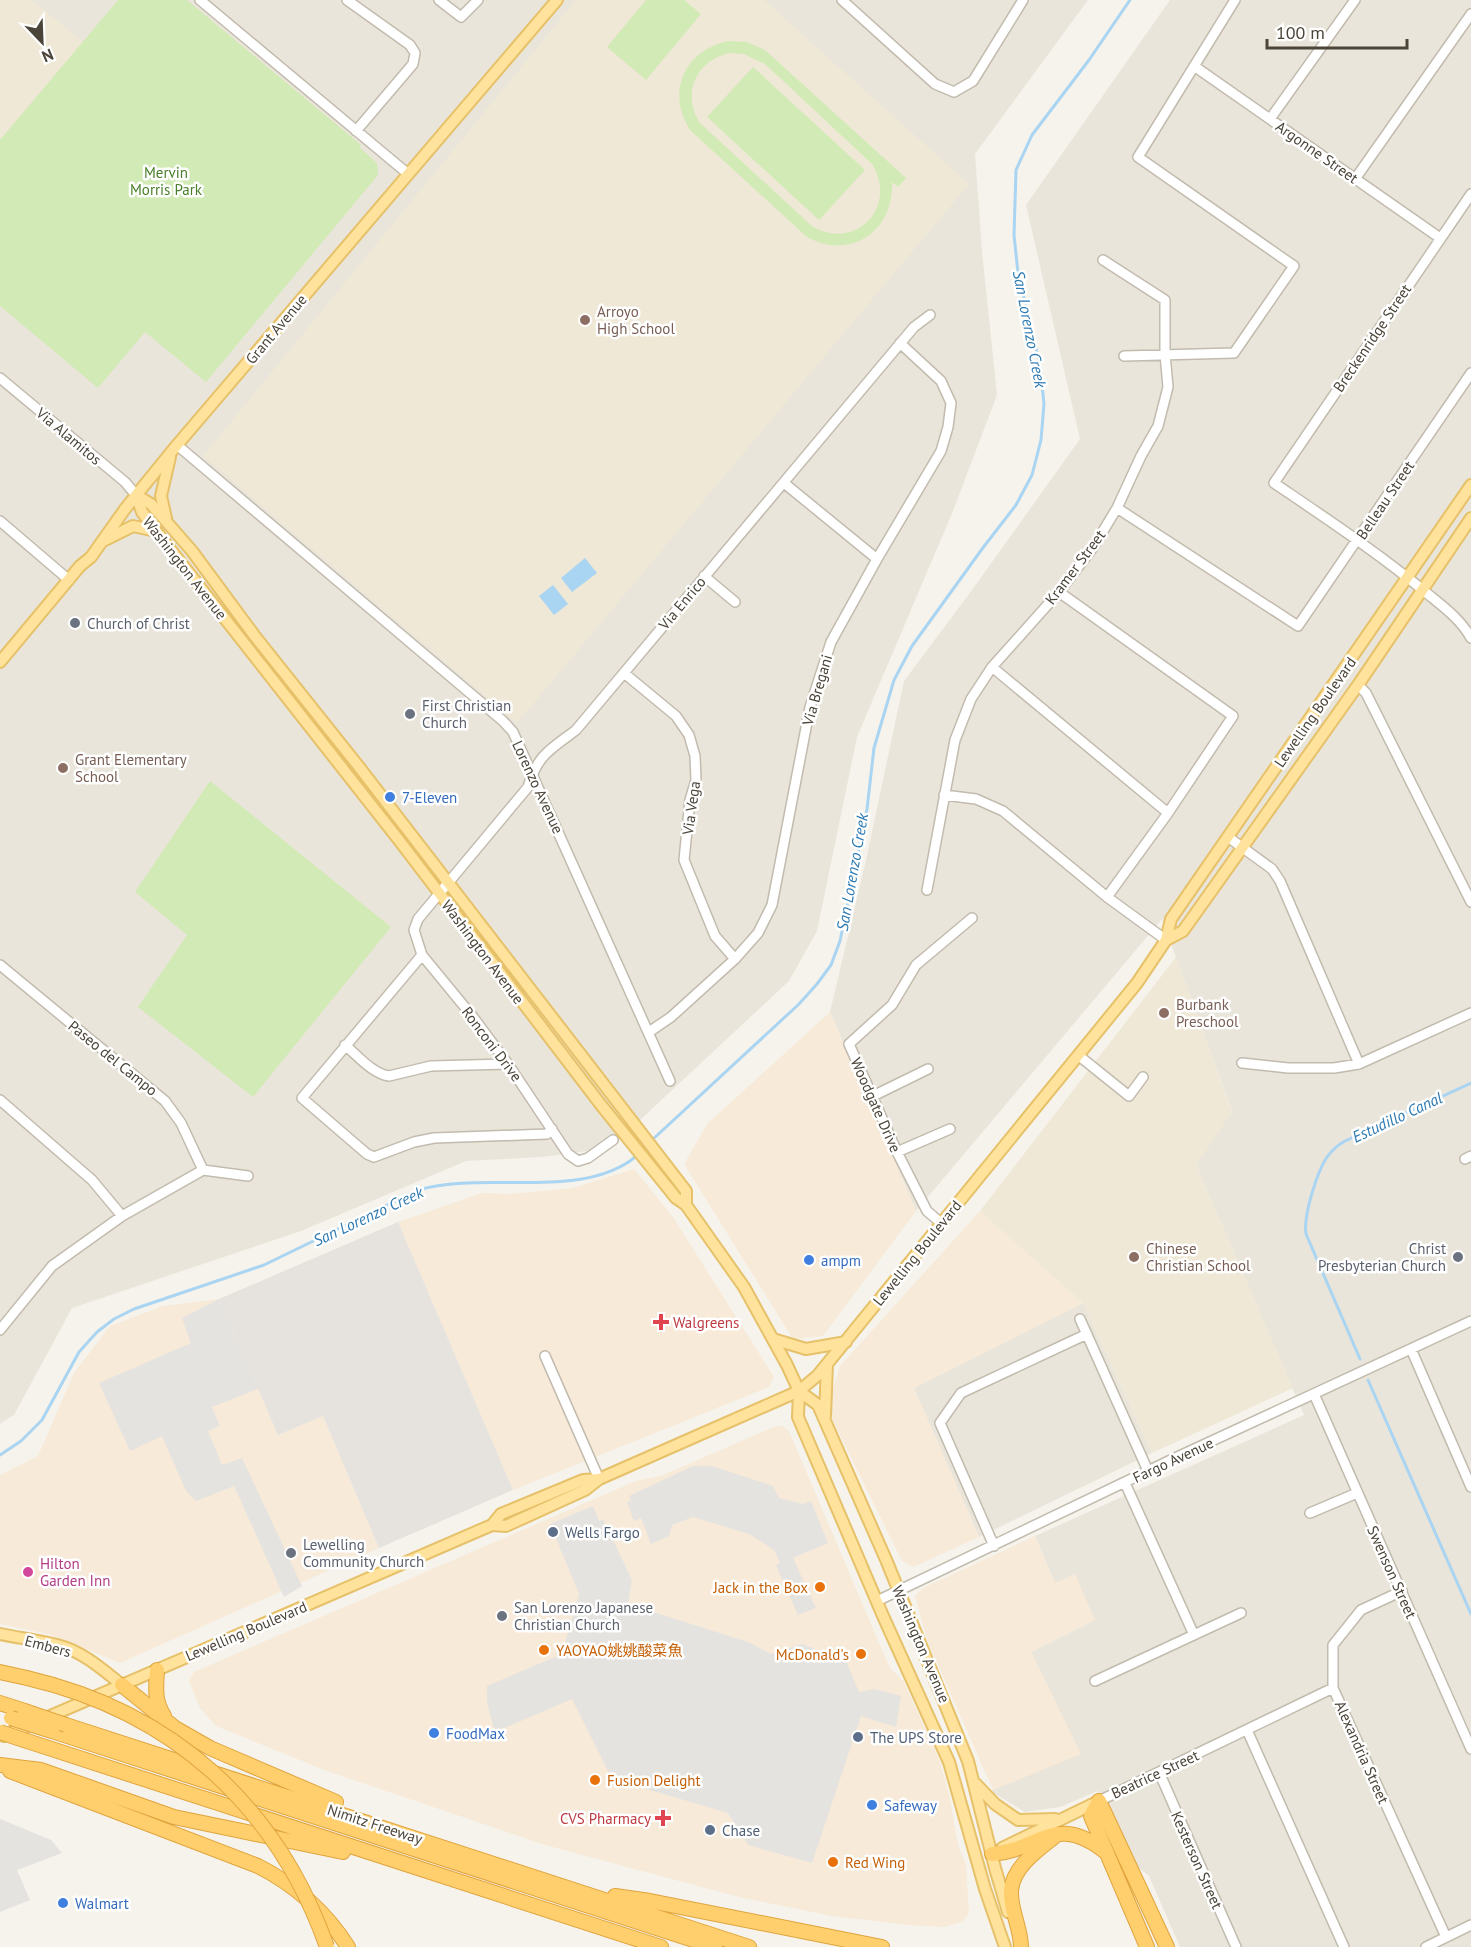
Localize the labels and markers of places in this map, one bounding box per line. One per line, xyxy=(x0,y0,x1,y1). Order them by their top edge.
place label: Arroyo High School xyxy=(597,302,675,338)
marker: Arroyo High School xyxy=(578,313,592,327)
place label: Church of Christ xyxy=(87,614,190,633)
marker: Church of Christ xyxy=(68,616,82,630)
place label: First Christian Church xyxy=(422,696,511,732)
marker: First Christian Church xyxy=(403,707,417,721)
place label: Grant Elementary School xyxy=(75,750,187,786)
marker: Grant Elementary School xyxy=(56,761,70,775)
place label: 7-Eleven xyxy=(402,788,457,807)
marker: 7-Eleven xyxy=(383,790,397,804)
place label: Burbank Preschool xyxy=(1176,995,1239,1031)
marker: Burbank Preschool xyxy=(1157,1006,1171,1020)
place label: Chinese Christian School xyxy=(1146,1239,1251,1275)
place label: Christ Presbyterian Church xyxy=(1318,1239,1446,1275)
marker: Chinese Christian School xyxy=(1127,1250,1141,1264)
marker: Christ Presbyterian Church xyxy=(1451,1250,1465,1264)
place label: ampm xyxy=(821,1251,861,1270)
marker: ampm xyxy=(802,1253,816,1267)
place label: Walgreens xyxy=(673,1313,739,1332)
marker: Walgreens xyxy=(654,1315,668,1329)
place label: Wells Fargo xyxy=(565,1523,640,1542)
marker: Wells Fargo xyxy=(546,1525,560,1539)
place label: Lewelling Community Church xyxy=(303,1535,424,1571)
marker: Lewelling Community Church xyxy=(284,1546,298,1560)
place label: Hilton Garden Inn xyxy=(40,1554,110,1590)
marker: Hilton Garden Inn xyxy=(21,1565,35,1579)
place label: Jack in the Box xyxy=(712,1578,808,1597)
marker: Jack in the Box xyxy=(813,1580,827,1594)
place label: San Lorenzo Japanese Christian Church xyxy=(514,1598,653,1634)
marker: San Lorenzo Japanese Christian Church xyxy=(495,1609,509,1623)
place label: YAOYAO姚姚酸菜魚 xyxy=(556,1641,682,1660)
marker: YAOYAO姚姚酸菜魚 xyxy=(537,1643,551,1657)
place label: McDonald's xyxy=(776,1645,849,1664)
marker: McDonald's xyxy=(854,1647,868,1661)
place label: FoodMax xyxy=(446,1724,505,1743)
marker: FoodMax xyxy=(427,1726,441,1740)
place label: The UPS Store xyxy=(870,1728,962,1747)
marker: The UPS Store xyxy=(851,1730,865,1744)
place label: Fusion Delight xyxy=(607,1771,701,1790)
marker: Fusion Delight xyxy=(588,1773,602,1787)
place label: Safeway xyxy=(884,1796,937,1815)
marker: Safeway xyxy=(865,1798,879,1812)
place label: CVS Pharmacy xyxy=(560,1809,651,1828)
marker: CVS Pharmacy xyxy=(656,1811,670,1825)
place label: Chase xyxy=(722,1821,760,1840)
marker: Chase xyxy=(703,1823,717,1837)
place label: Red Wing xyxy=(845,1853,905,1872)
marker: Red Wing xyxy=(826,1855,840,1869)
place label: Walmart xyxy=(75,1894,129,1913)
marker: Walmart xyxy=(56,1896,70,1910)

